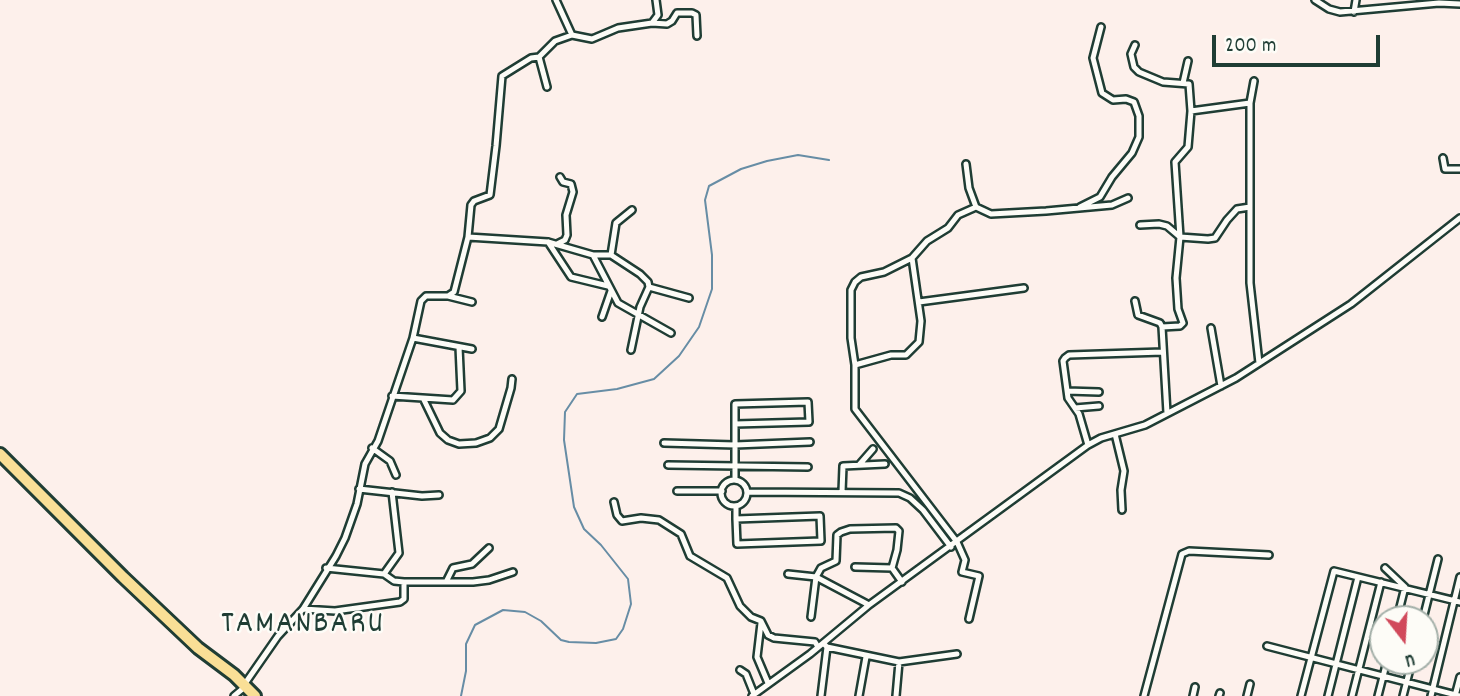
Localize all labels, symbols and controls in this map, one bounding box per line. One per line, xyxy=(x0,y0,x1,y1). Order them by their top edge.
scale bar xyxy=(1215,21,1383,65)
text: 200 m xyxy=(1225,32,1276,62)
north arrow xyxy=(1369,605,1439,675)
district label: TAMANBARU xyxy=(222,608,384,646)
text: U xyxy=(1401,644,1418,673)

